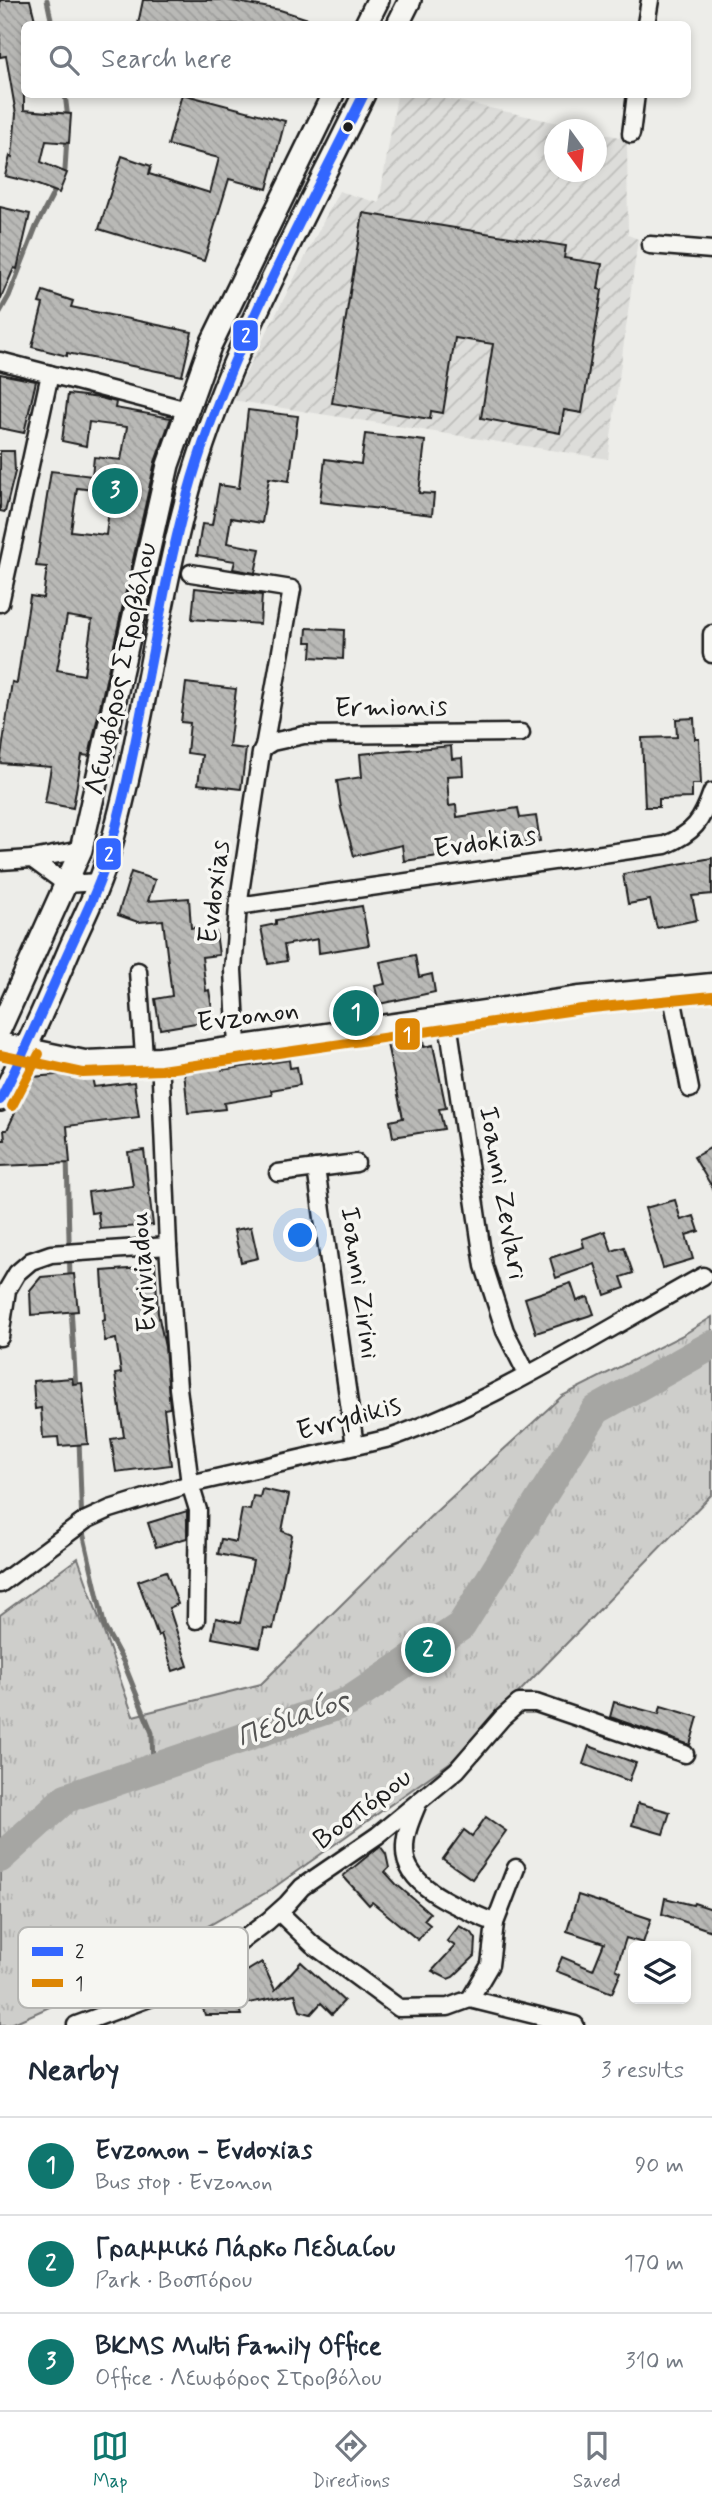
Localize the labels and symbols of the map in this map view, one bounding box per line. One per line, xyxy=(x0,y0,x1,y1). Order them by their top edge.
north arrow xyxy=(544,119,607,182)
unlabelled marker xyxy=(341,120,355,134)
line badge: 2 xyxy=(232,319,259,352)
text: 2 xyxy=(241,324,251,349)
pin: 3 xyxy=(92,465,138,517)
street label: Λεωφόρος Στροβόλου xyxy=(77,539,167,799)
street label: Ermionis xyxy=(334,689,448,727)
street label: Evdokias xyxy=(431,817,539,869)
line badge: 2 xyxy=(95,837,122,871)
street label: Evdoxias xyxy=(190,838,240,946)
text: 2 xyxy=(104,843,114,868)
pin: 1 xyxy=(333,987,379,1039)
street label: Evzonon xyxy=(195,992,301,1042)
line badge: 1 xyxy=(394,1017,421,1051)
text: 1 xyxy=(403,1023,411,1048)
street label: Ioanni Zevlari xyxy=(469,1103,535,1283)
street label: Ioanni Zirini xyxy=(330,1204,388,1362)
street label: Evriviadou xyxy=(121,1210,167,1334)
your location xyxy=(283,1218,317,1252)
street label: Evrydikis xyxy=(293,1387,405,1451)
pin: 2 xyxy=(405,1624,451,1676)
water label: Πεδιαίος xyxy=(231,1680,356,1757)
street label: Βοσπόρου xyxy=(306,1760,420,1858)
legend xyxy=(18,1927,248,2008)
text: 2 xyxy=(75,1940,84,1965)
text: 1 xyxy=(75,1972,84,1997)

